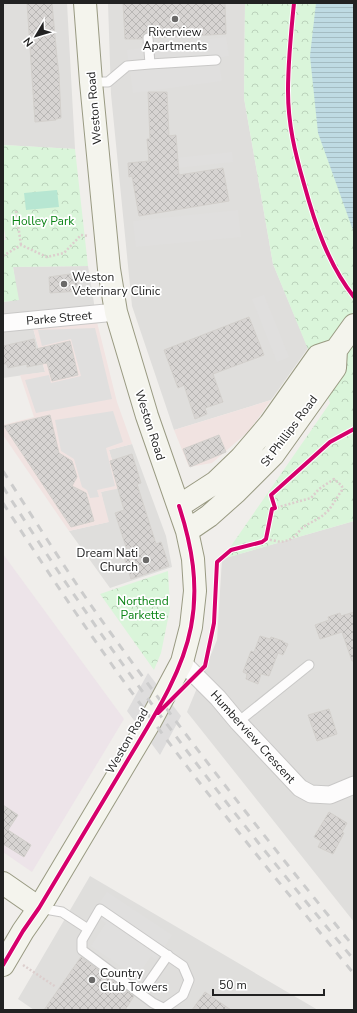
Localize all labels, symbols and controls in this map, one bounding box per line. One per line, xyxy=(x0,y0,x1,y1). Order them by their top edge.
marker: Riverview Apartments xyxy=(170,14,180,24)
north arrow xyxy=(16,16,56,56)
place label: Riverview Apartments xyxy=(143,24,207,54)
text: N xyxy=(20,34,37,50)
street label: Weston Road xyxy=(83,71,105,145)
park label: Holley Park xyxy=(12,213,75,229)
place label: Weston Veterinary Clinic xyxy=(71,269,161,299)
marker: Weston Veterinary Clinic xyxy=(59,279,69,289)
street label: Parke Street xyxy=(25,307,93,329)
street label: Weston Road xyxy=(131,388,169,462)
street label: St Phillips Road xyxy=(257,392,321,470)
place label: Dream Nati Church xyxy=(77,545,138,575)
marker: Dream Nati Church xyxy=(141,555,151,565)
park label: Northend Parkette xyxy=(117,593,169,623)
street label: Humberview Crescent xyxy=(207,687,300,787)
street label: Weston Road xyxy=(102,705,152,777)
place label: Country Club Towers xyxy=(100,965,168,995)
scale bar xyxy=(213,971,324,997)
marker: Country Club Towers xyxy=(87,975,97,985)
text: 50 m xyxy=(219,977,247,993)

